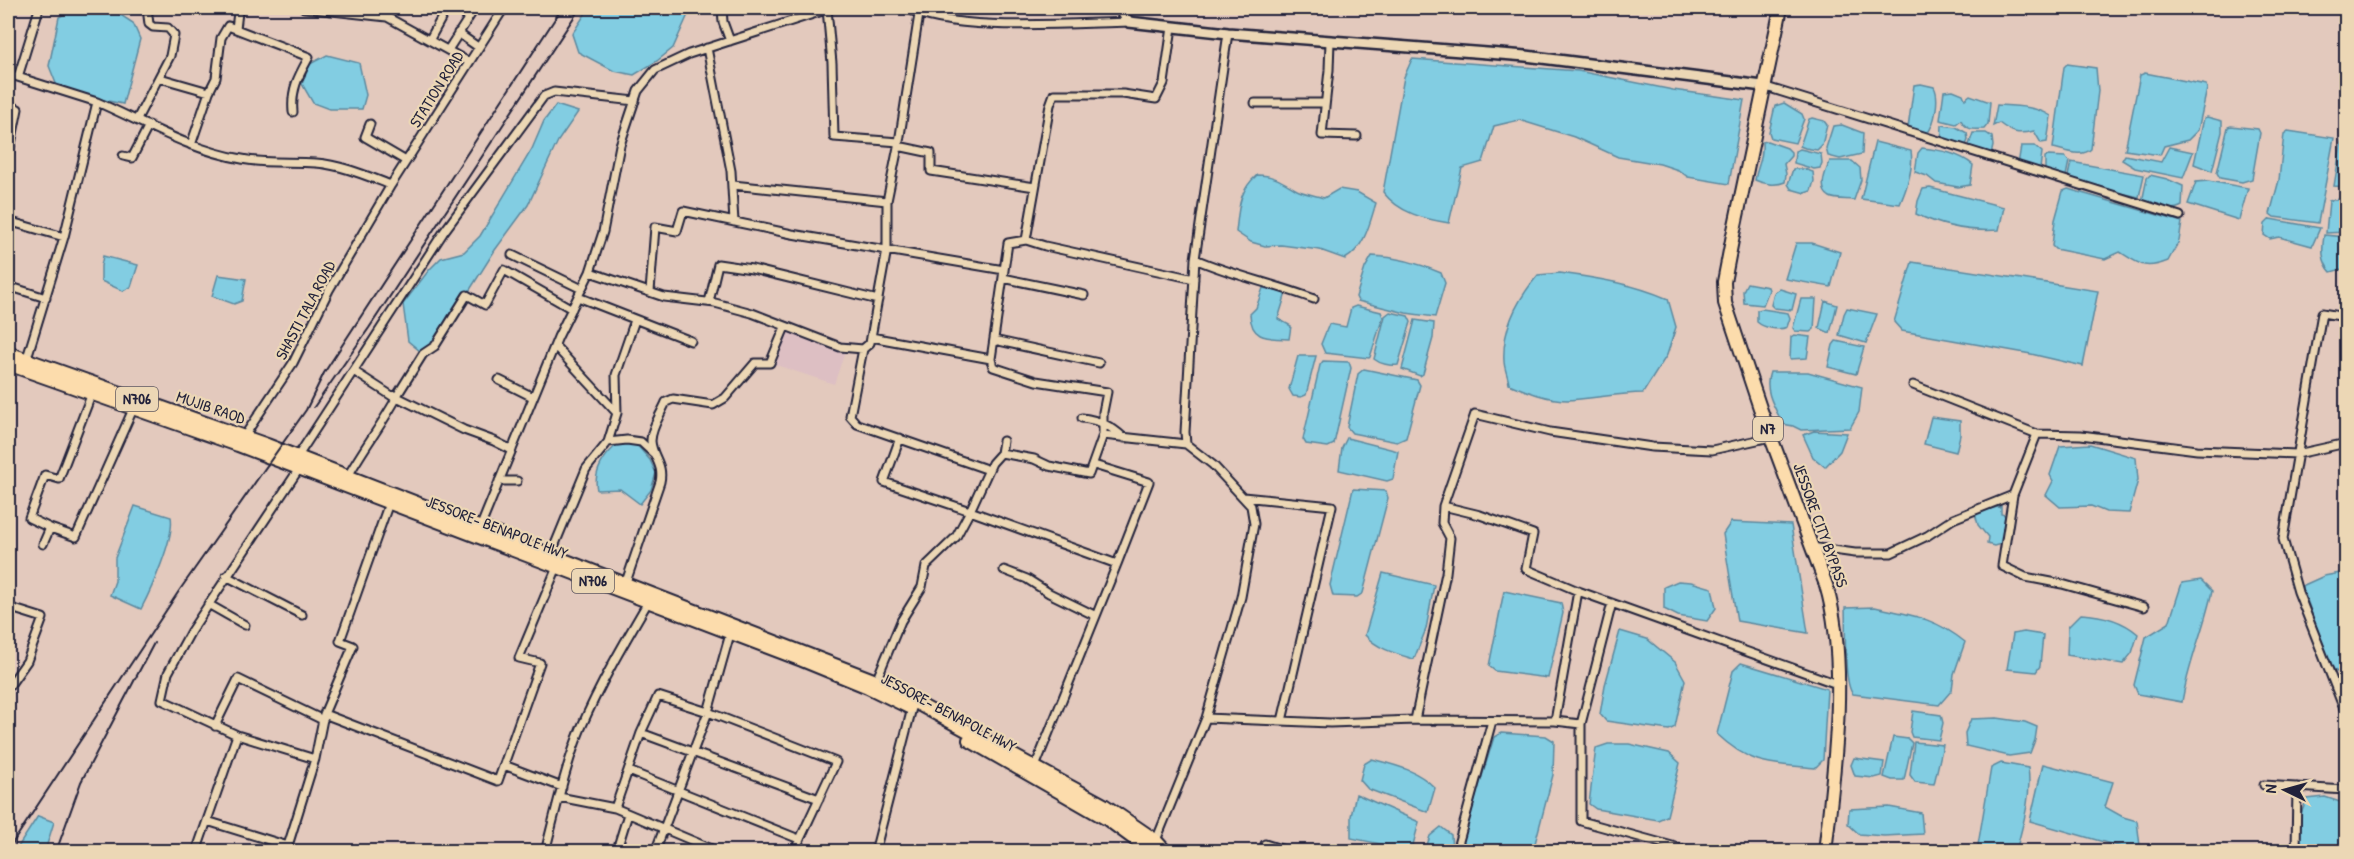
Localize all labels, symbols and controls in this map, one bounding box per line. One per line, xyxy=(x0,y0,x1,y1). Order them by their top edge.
street label: STATION ROAD xyxy=(404,46,468,132)
street label: SHASTI TALA ROAD xyxy=(270,256,341,363)
street label: MUJIB RAOD xyxy=(174,385,249,429)
road number: N706 xyxy=(116,387,158,411)
road number: N7 xyxy=(1753,417,1783,441)
street label: JESSORE CITY BYPASS xyxy=(1788,460,1854,591)
street label: JESSORE- BENAPOLE HWY xyxy=(423,490,571,564)
road number: N706 xyxy=(572,569,614,593)
street label: JESSORE- BENAPOLE HWY xyxy=(877,667,1021,757)
north arrow xyxy=(2255,760,2315,820)
text: N xyxy=(2259,783,2281,794)

